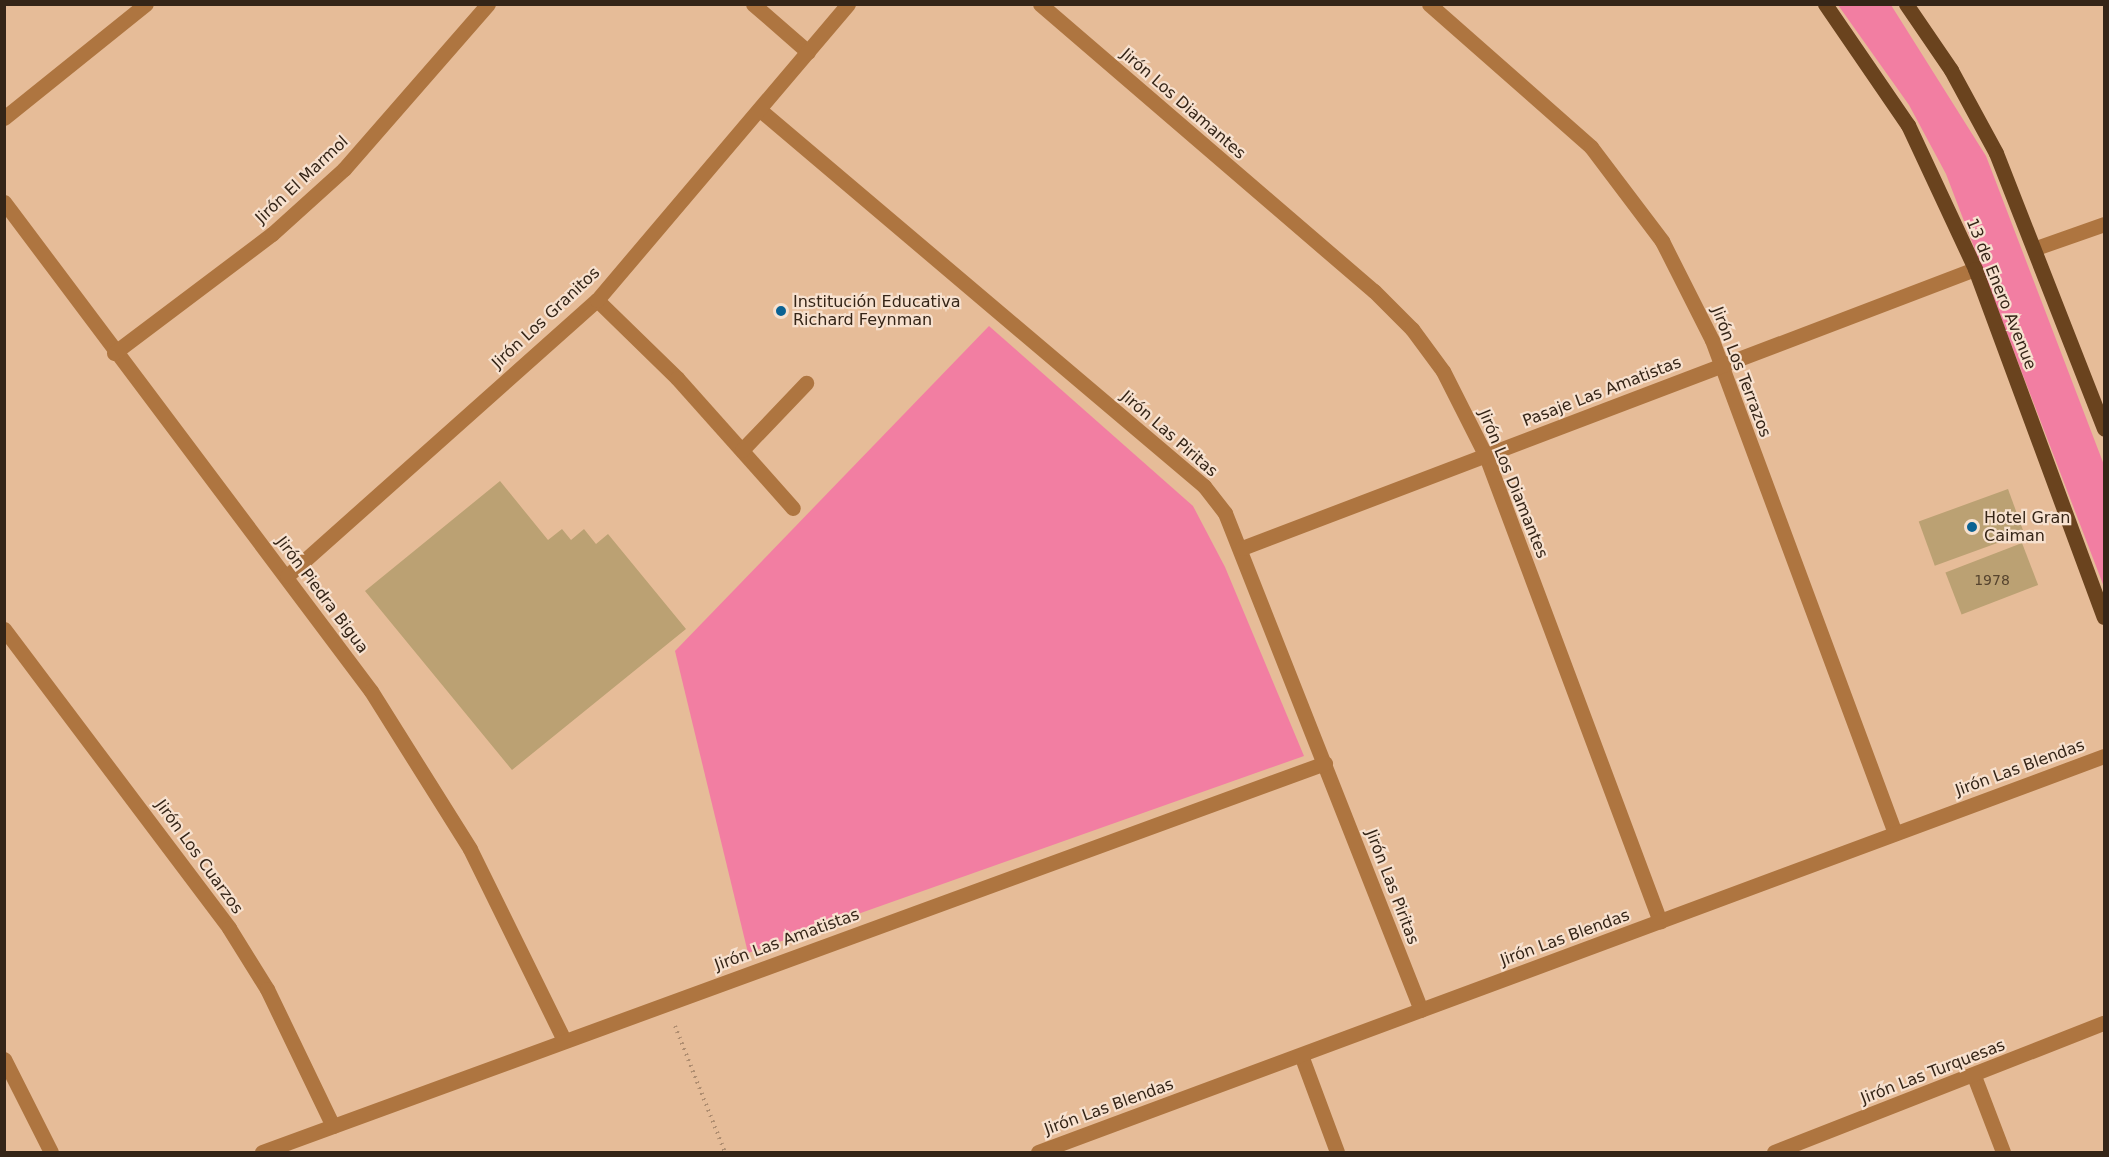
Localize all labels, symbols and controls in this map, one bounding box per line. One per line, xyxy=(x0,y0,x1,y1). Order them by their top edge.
street label: Jirón Los Diamantes xyxy=(1117,45,1249,163)
street label: Jirón El Marmol xyxy=(252,132,352,228)
street label: 13 de Enero Avenue xyxy=(1962,216,2040,372)
street label: Jirón Los Granitos xyxy=(488,263,604,373)
place label: Institución Educativa Richard Feynman xyxy=(793,292,961,330)
marker: Institución Educativa Richard Feynman xyxy=(774,304,788,318)
street label: Jirón Los Terrazos xyxy=(1707,304,1775,440)
street label: Pasaje Las Amatistas xyxy=(1520,353,1684,431)
street label: Jirón Las Piritas xyxy=(1117,387,1221,481)
street label: Jirón Los Diamantes xyxy=(1474,407,1552,561)
place label: Hotel Gran Caiman xyxy=(1984,508,2070,546)
marker: Hotel Gran Caiman xyxy=(1965,520,1979,534)
street label: Jirón Piedra Bigua xyxy=(272,533,372,657)
house number: 1978 xyxy=(1974,572,2010,588)
street label: Jirón Las Blendas xyxy=(1953,736,2087,800)
street label: Jirón Los Cuarzos xyxy=(151,796,247,918)
street label: Jirón Las Piritas xyxy=(1361,827,1423,947)
street label: Jirón Las Amatistas xyxy=(712,905,862,975)
street label: Jirón Las Blendas xyxy=(1498,906,1632,970)
street label: Jirón Las Turquesas xyxy=(1858,1036,2008,1108)
street label: Jirón Las Blendas xyxy=(1042,1075,1176,1139)

